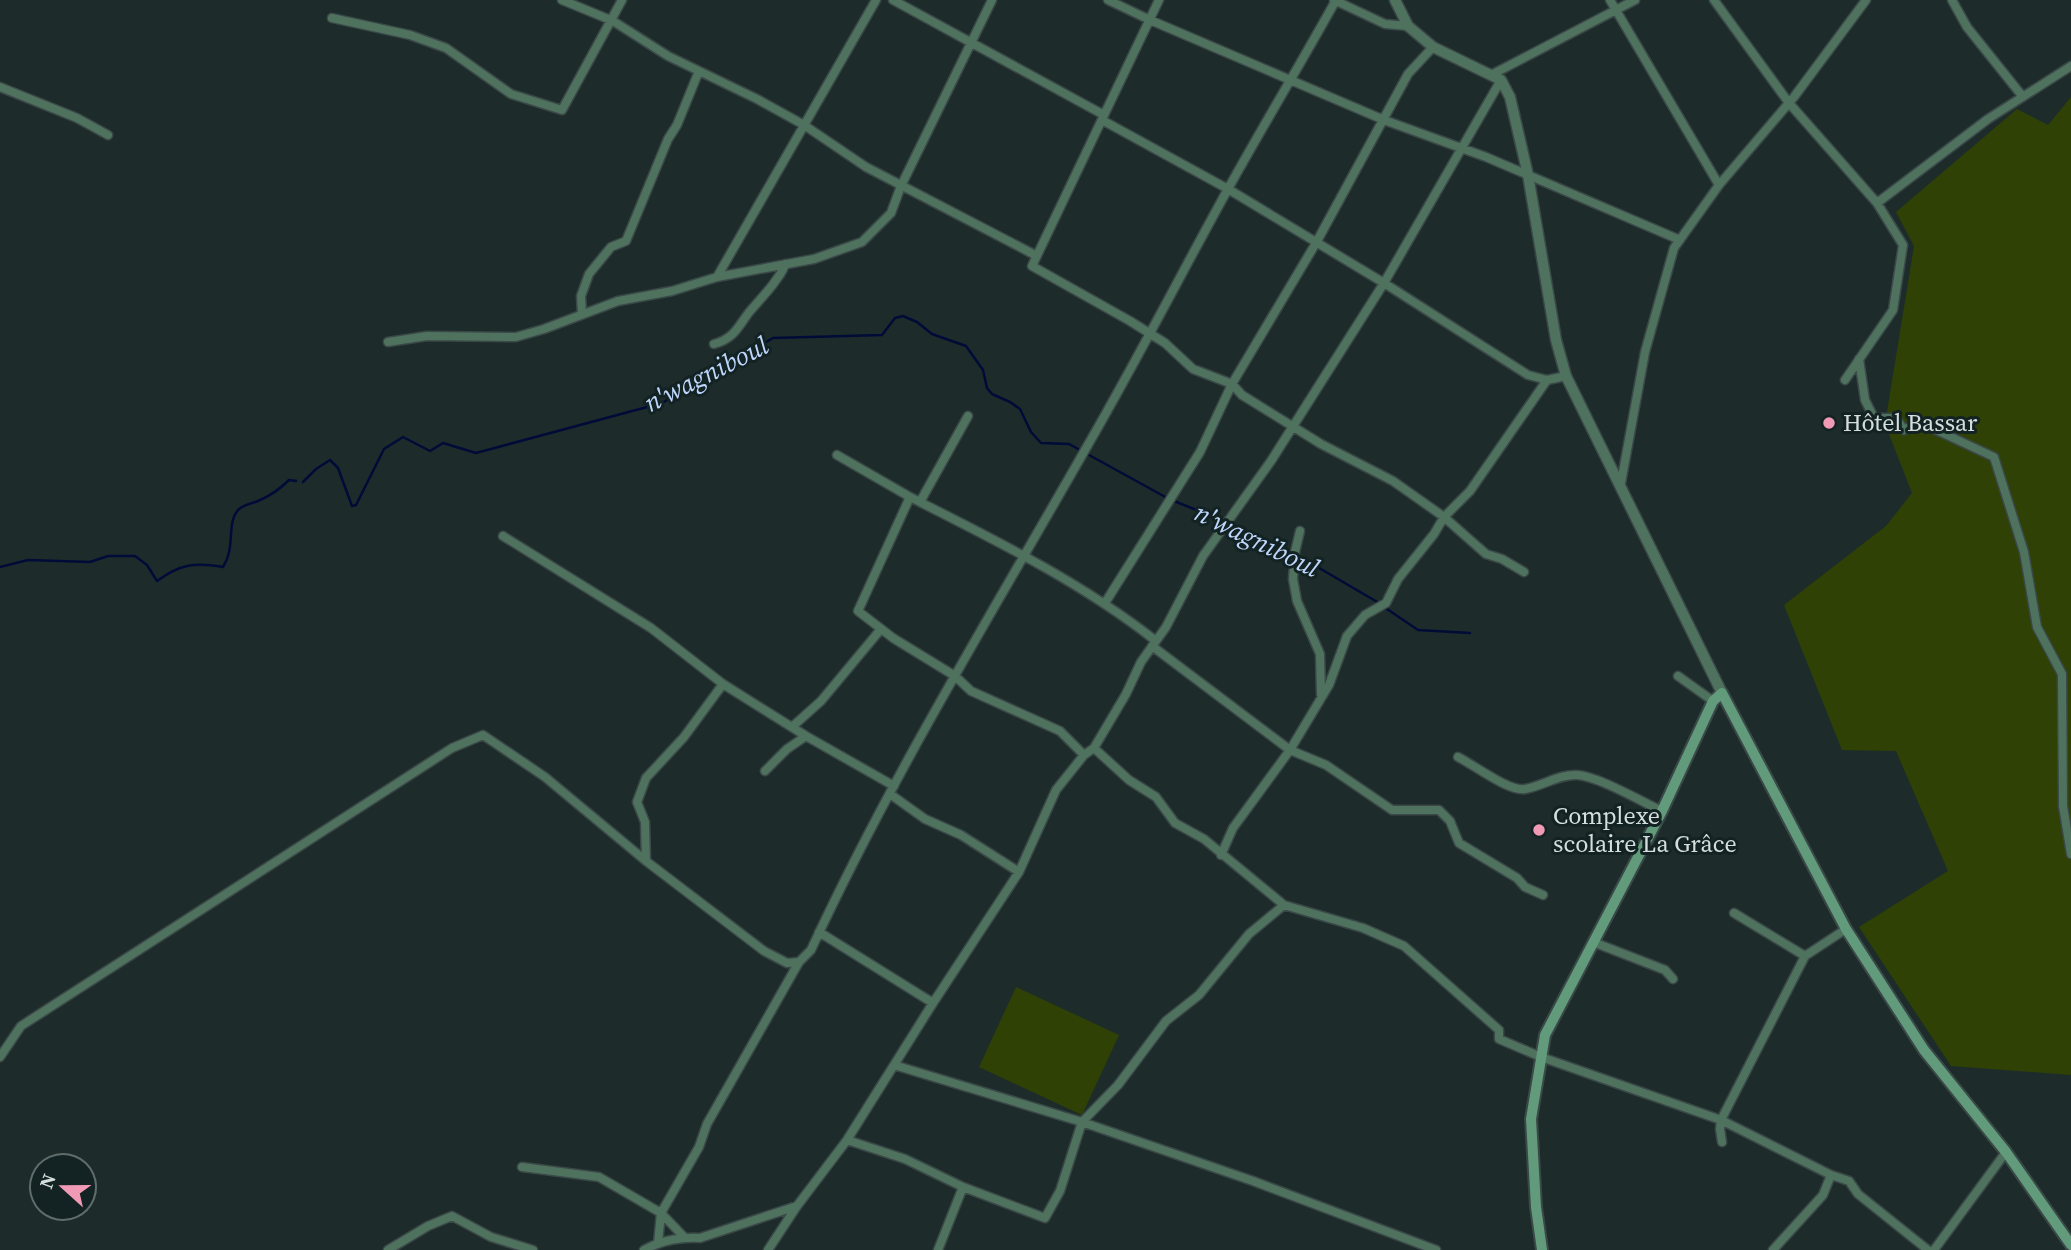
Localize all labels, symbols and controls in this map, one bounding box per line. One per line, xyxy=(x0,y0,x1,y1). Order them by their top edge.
water label: n'wagniboul xyxy=(638,327,775,421)
place label: Hôtel Bassar xyxy=(1843,406,1977,439)
marker: Hôtel Bassar xyxy=(1821,415,1837,431)
water label: n'wagniboul xyxy=(1189,494,1326,586)
place label: Complexe scolaire La Grâce xyxy=(1553,799,1737,860)
marker: Complexe scolaire La Grâce xyxy=(1531,822,1547,838)
north arrow xyxy=(28,1152,98,1222)
text: N xyxy=(33,1170,62,1192)

